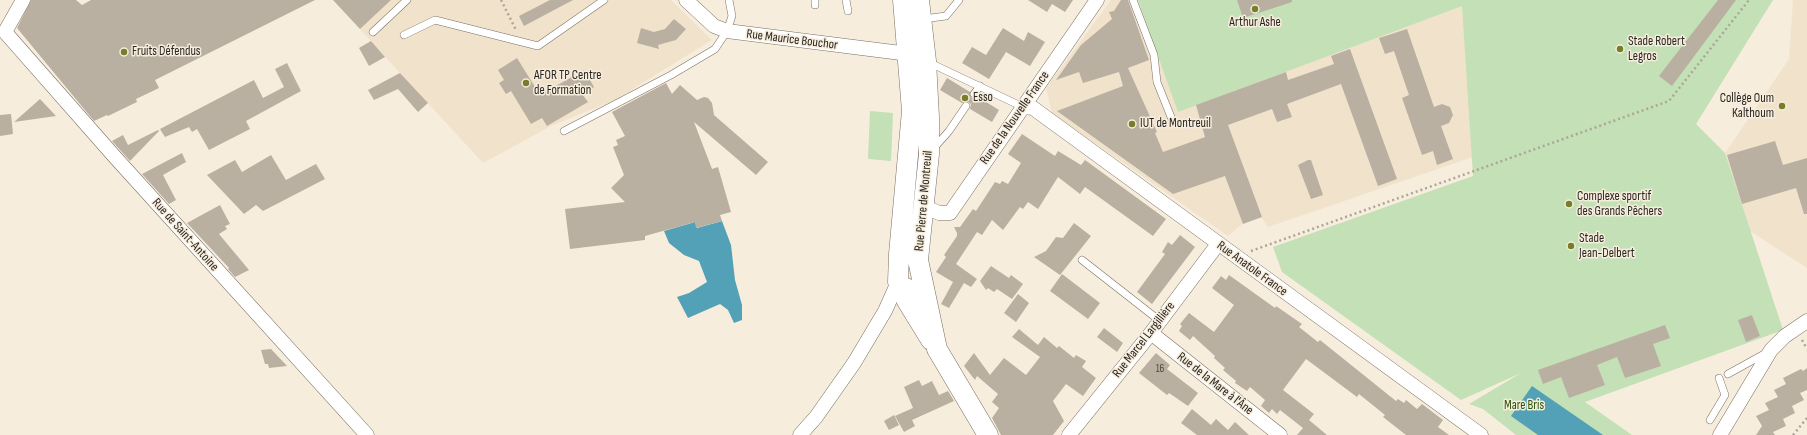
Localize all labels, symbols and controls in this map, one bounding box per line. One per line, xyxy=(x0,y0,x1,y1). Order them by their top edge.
marker: Arthur Ashe xyxy=(1250,4,1260,14)
place label: Arthur Ashe xyxy=(1229,15,1281,31)
street label: Rue Maurice Bouchor xyxy=(745,27,839,53)
place label: Stade Robert Legros xyxy=(1628,34,1685,65)
place label: Fruits Défendus xyxy=(132,44,201,60)
marker: Stade Robert Legros xyxy=(1615,44,1625,54)
marker: Fruits Défendus xyxy=(119,47,129,57)
place label: AFOR TP Centre de Formation xyxy=(534,68,602,99)
street label: Rue de la Nouvelle France xyxy=(977,68,1053,168)
marker: AFOR TP Centre de Formation xyxy=(521,78,531,88)
place label: Esso xyxy=(973,90,993,106)
place label: Collège Oum Kalthoum xyxy=(1720,91,1774,122)
marker: Esso xyxy=(960,93,970,103)
marker: Collège Oum Kalthoum xyxy=(1777,101,1787,111)
place label: IUT de Montreuil xyxy=(1140,116,1211,132)
marker: IUT de Montreuil xyxy=(1127,119,1137,129)
street label: Rue Pierre de Montreuil xyxy=(912,150,936,252)
place label: Complexe sportif des Grands Pêchers xyxy=(1577,189,1662,220)
street label: Rue de Saint-Antoine xyxy=(148,195,222,275)
marker: Complexe sportif des Grands Pêchers xyxy=(1564,199,1574,209)
place label: Stade Jean-Delbert xyxy=(1579,231,1635,262)
street label: Rue Anatole France xyxy=(1214,238,1290,300)
marker: Stade Jean-Delbert xyxy=(1566,241,1576,251)
street label: Rue Marcel Largillière xyxy=(1109,299,1179,381)
street label: Rue de la Mare à l'Âne xyxy=(1174,349,1256,419)
house number: 16 xyxy=(1156,362,1164,376)
park label: Mare Bris xyxy=(1504,398,1544,414)

